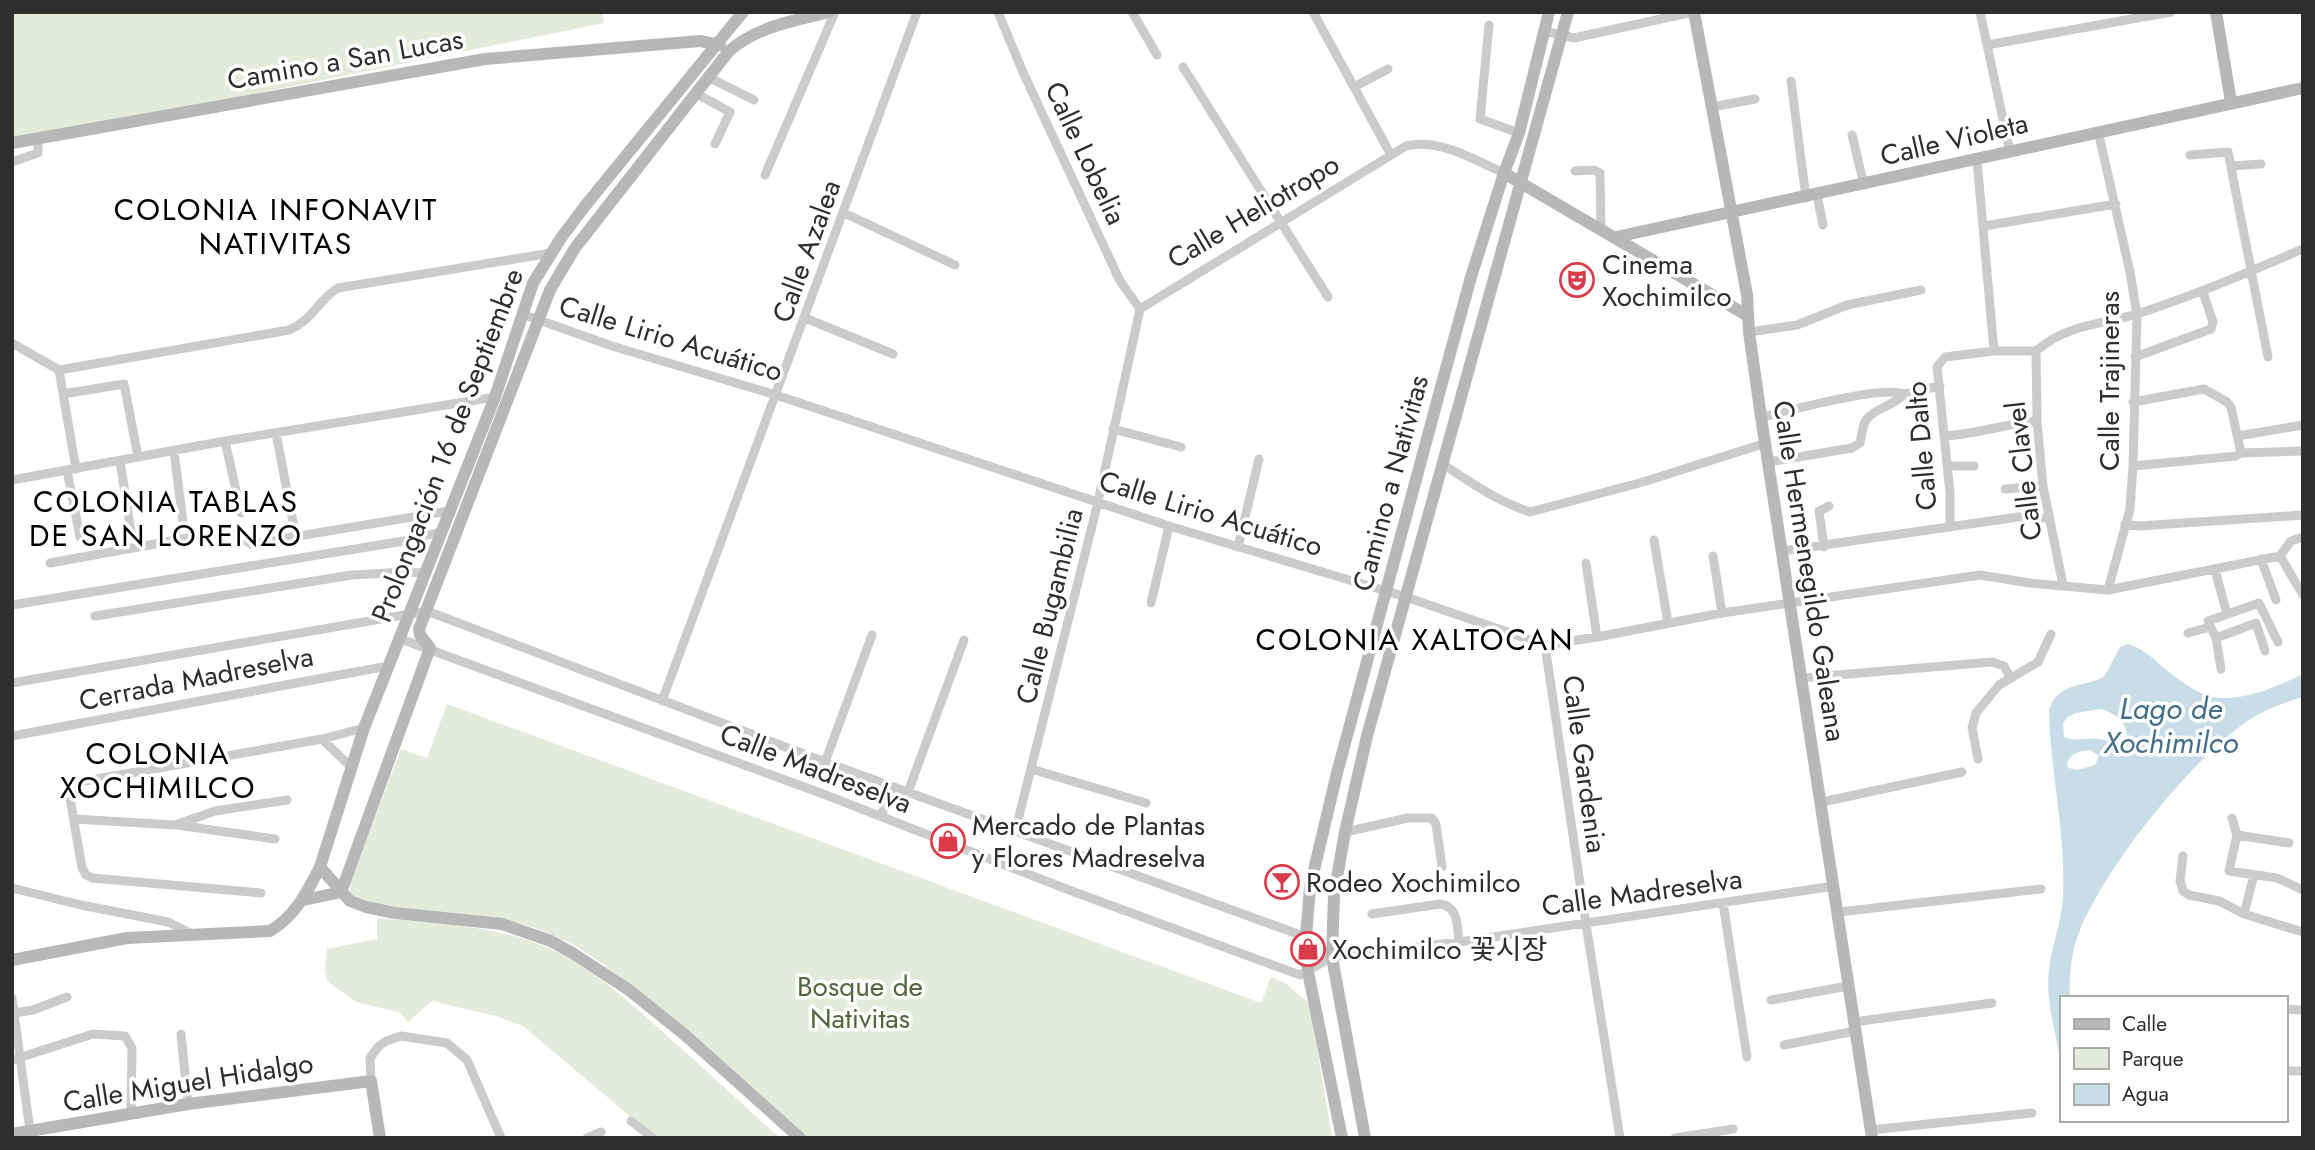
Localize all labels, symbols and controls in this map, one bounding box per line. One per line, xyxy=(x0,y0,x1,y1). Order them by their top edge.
street label: Camino a San Lucas xyxy=(224,19,466,100)
street label: Calle Lobelia xyxy=(1034,75,1137,232)
street label: Calle Violeta xyxy=(1876,103,2032,176)
street label: Calle Heliotropo xyxy=(1159,144,1347,279)
street label: Calle Azalea xyxy=(762,174,851,328)
district label: COLONIA INFONAVIT NATIVITAS xyxy=(114,188,438,265)
place label: Cinema Xochimilco xyxy=(1602,244,1732,317)
theatre icon: Cinema Xochimilco xyxy=(1558,261,1596,299)
street label: Prolongación 16 de Septiembre xyxy=(361,262,534,628)
street label: Calle Lirio Acuático xyxy=(554,285,788,392)
street label: Calle Trajineras xyxy=(2089,291,2130,471)
street label: Camino a Nativitas xyxy=(1342,370,1439,596)
street label: Calle Dalto xyxy=(1895,380,1948,512)
street label: Calle Hermenegildo Galeana xyxy=(1762,398,1857,745)
street label: Calle Clavel xyxy=(1995,399,2052,543)
street label: Calle Lirio Acuático xyxy=(1094,460,1328,567)
district label: COLONIA TABLAS DE SAN LORENZO xyxy=(29,480,303,557)
street label: Calle Bugambilia xyxy=(1005,504,1094,708)
district label: COLONIA XALTOCAN xyxy=(1255,618,1575,661)
street label: Cerrada Madreselva xyxy=(75,636,317,721)
street label: Calle Gardenia xyxy=(1552,673,1617,856)
water label: Lago de Xochimilco xyxy=(2103,687,2238,764)
street label: Calle Madreselva xyxy=(714,713,917,824)
district label: COLONIA XOCHIMILCO xyxy=(60,732,256,809)
place label: Mercado de Plantas y Flores Madreselva xyxy=(972,805,1205,878)
shop icon: Mercado de Plantas y Flores Madreselva xyxy=(929,822,967,860)
street label: Calle Madreselva xyxy=(1539,858,1745,927)
place label: Rodeo Xochimilco xyxy=(1306,862,1521,903)
bar icon: Rodeo Xochimilco xyxy=(1263,863,1301,901)
place label: Xochimilco 꽃시장 xyxy=(1332,929,1547,970)
shop icon: Xochimilco 꽃시장 xyxy=(1289,930,1327,968)
park label: Bosque de Nativitas xyxy=(797,966,923,1039)
legend xyxy=(2060,996,2287,1122)
text: Calle xyxy=(2122,1009,2167,1039)
street label: Calle Miguel Hidalgo xyxy=(60,1042,316,1123)
text: Parque xyxy=(2122,1044,2184,1074)
text: Agua xyxy=(2122,1079,2169,1109)

